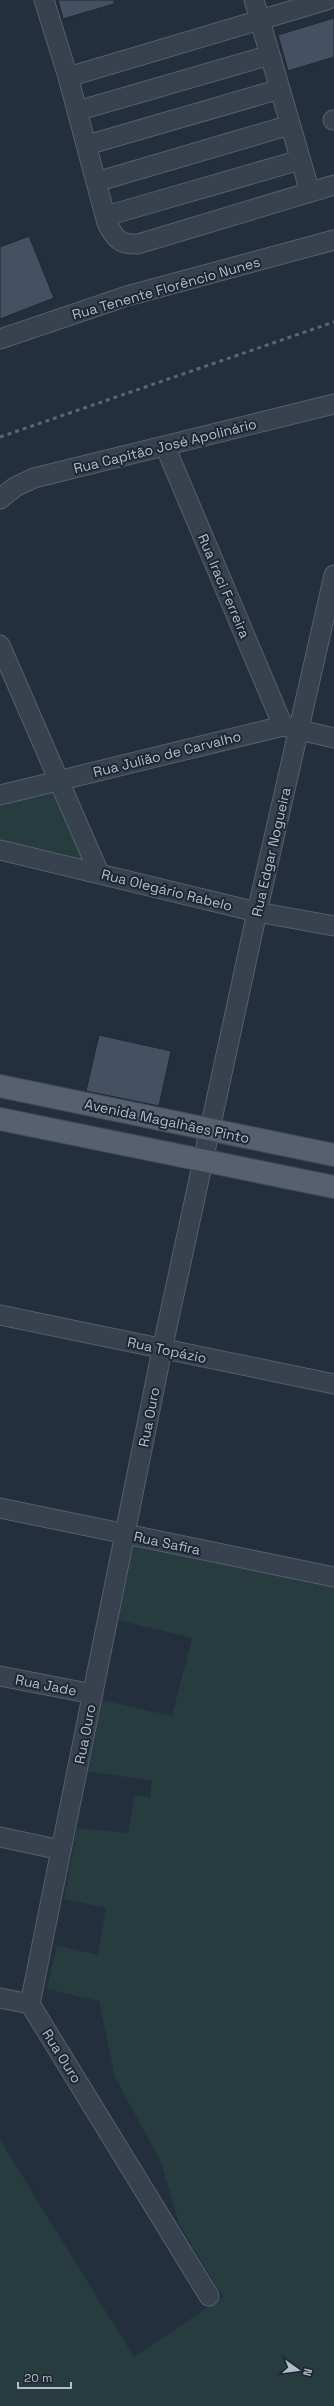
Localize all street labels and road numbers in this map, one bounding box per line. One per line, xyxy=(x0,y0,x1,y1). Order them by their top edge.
street label: Rua Tenente Florêncio Nunes xyxy=(70,252,262,324)
street label: Rua Capitão José Apolinário xyxy=(72,415,258,477)
street label: Rua Iraci Ferreira xyxy=(194,531,254,641)
street label: Rua Julião de Carvalho xyxy=(91,727,243,781)
street label: Rua Edgar Nogueira xyxy=(247,786,295,918)
street label: Rua Olegário Rabelo xyxy=(100,865,234,915)
street label: Avenida Magalhães Pinto xyxy=(83,1095,251,1147)
street label: Rua Topázio xyxy=(126,1333,208,1367)
street label: Rua Ouro xyxy=(134,1386,164,1448)
street label: Rua Safira xyxy=(132,1527,202,1559)
street label: Rua Jade xyxy=(14,1670,78,1700)
street label: Rua Ouro xyxy=(70,1703,100,1765)
street label: Rua Ouro xyxy=(38,2026,86,2086)

